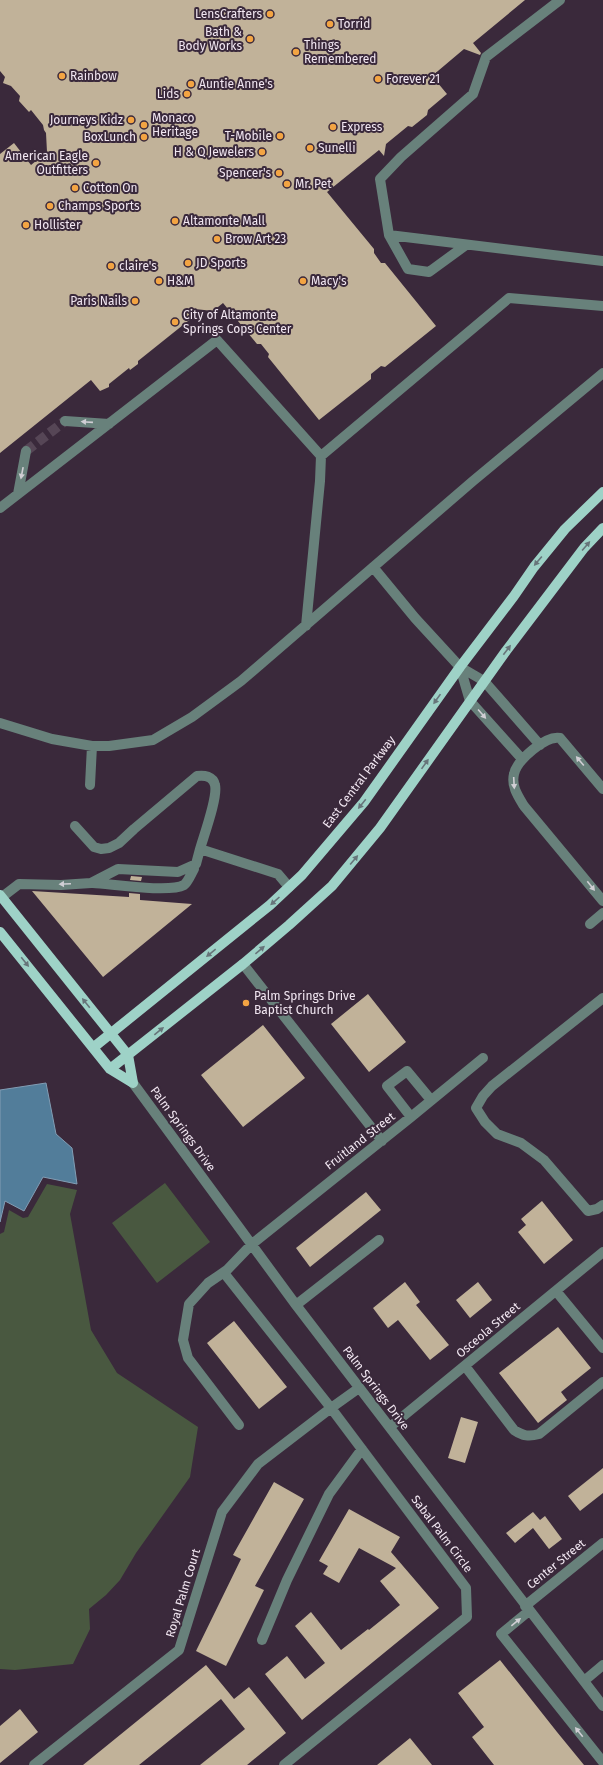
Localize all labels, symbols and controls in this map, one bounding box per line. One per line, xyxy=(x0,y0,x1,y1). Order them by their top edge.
place label: LensCrafters xyxy=(195,7,262,21)
marker: LensCrafters xyxy=(265,9,275,19)
place label: Torrid xyxy=(338,17,370,31)
marker: Torrid xyxy=(325,19,335,29)
place label: Bath & Body Works xyxy=(178,25,242,53)
marker: Bath & Body Works xyxy=(245,34,255,44)
place label: Things Remembered xyxy=(304,38,376,66)
marker: Things Remembered xyxy=(291,47,301,57)
place label: Rainbow xyxy=(70,69,117,83)
marker: Rainbow xyxy=(57,71,67,81)
place label: Forever 21 xyxy=(386,72,440,86)
marker: Forever 21 xyxy=(373,74,383,84)
place label: Auntie Anne's xyxy=(199,77,273,91)
marker: Auntie Anne's xyxy=(186,79,196,89)
place label: Lids xyxy=(157,87,179,101)
marker: Lids xyxy=(182,89,192,99)
place label: Monaco Heritage xyxy=(152,111,198,139)
place label: Journeys Kidz xyxy=(50,113,123,127)
marker: Journeys Kidz xyxy=(126,115,136,125)
marker: Monaco Heritage xyxy=(139,120,149,130)
place label: Express xyxy=(341,120,383,134)
marker: Express xyxy=(328,122,338,132)
place label: T-Mobile xyxy=(225,129,272,143)
place label: BoxLunch xyxy=(83,130,136,144)
marker: T-Mobile xyxy=(275,131,285,141)
marker: BoxLunch xyxy=(139,132,149,142)
place label: Sunelli xyxy=(318,141,356,155)
marker: Sunelli xyxy=(305,143,315,153)
place label: H & Q Jewelers xyxy=(174,145,254,159)
marker: H & Q Jewelers xyxy=(257,147,267,157)
place label: American Eagle Outfitters xyxy=(5,149,88,177)
marker: American Eagle Outfitters xyxy=(91,158,101,168)
place label: Spencer's xyxy=(219,166,271,180)
marker: Spencer's xyxy=(274,168,284,178)
place label: Mr. Pet xyxy=(295,177,332,191)
marker: Mr. Pet xyxy=(282,179,292,189)
place label: Cotton On xyxy=(83,181,138,195)
marker: Cotton On xyxy=(70,183,80,193)
place label: Champs Sports xyxy=(58,199,140,213)
marker: Champs Sports xyxy=(45,201,55,211)
place label: Altamonte Mall xyxy=(183,214,266,228)
marker: Altamonte Mall xyxy=(170,216,180,226)
place label: Hollister xyxy=(34,218,81,232)
marker: Hollister xyxy=(21,220,31,230)
place label: Brow Art 23 xyxy=(225,232,286,246)
marker: Brow Art 23 xyxy=(212,234,222,244)
place label: JD Sports xyxy=(196,256,246,270)
marker: JD Sports xyxy=(183,258,193,268)
place label: claire's xyxy=(119,259,157,273)
marker: claire's xyxy=(106,261,116,271)
place label: H&M xyxy=(167,274,193,288)
place label: Macy's xyxy=(311,274,347,288)
marker: H&M xyxy=(154,276,164,286)
marker: Macy's xyxy=(298,276,308,286)
place label: Paris Nails xyxy=(70,294,127,308)
marker: Paris Nails xyxy=(130,296,140,306)
place label: City of Altamonte Springs Cops Center xyxy=(183,308,292,336)
marker: City of Altamonte Springs Cops Center xyxy=(170,317,180,327)
one-way arrow xyxy=(81,419,93,426)
one-way arrow xyxy=(19,466,25,479)
one-way arrow xyxy=(581,542,590,551)
one-way arrow xyxy=(534,556,543,567)
one-way arrow xyxy=(503,644,511,655)
one-way arrow xyxy=(433,693,441,704)
one-way arrow xyxy=(477,709,487,719)
street label: East Central Parkway xyxy=(320,733,398,831)
one-way arrow xyxy=(576,757,585,766)
one-way arrow xyxy=(421,759,429,770)
one-way arrow xyxy=(511,777,518,789)
one-way arrow xyxy=(357,799,366,810)
one-way arrow xyxy=(349,854,358,865)
one-way arrow xyxy=(59,881,71,888)
one-way arrow xyxy=(587,881,595,892)
one-way arrow xyxy=(269,896,280,905)
one-way arrow xyxy=(255,945,265,954)
one-way arrow xyxy=(205,948,216,957)
one-way arrow xyxy=(20,957,29,968)
place label: Palm Springs Drive Baptist Church xyxy=(254,989,356,1017)
one-way arrow xyxy=(82,997,91,1008)
marker: Palm Springs Drive Baptist Church xyxy=(241,998,251,1008)
one-way arrow xyxy=(153,1027,164,1035)
street label: Palm Springs Drive xyxy=(148,1084,218,1174)
street label: Fruitland Street xyxy=(322,1109,398,1173)
street label: Osceola Street xyxy=(453,1299,523,1361)
street label: Palm Springs Drive xyxy=(340,1343,412,1433)
street label: Sabal Palm Circle xyxy=(408,1493,476,1575)
street label: Center Street xyxy=(524,1536,589,1592)
street label: Royal Palm Court xyxy=(163,1546,203,1639)
one-way arrow xyxy=(510,1618,521,1627)
one-way arrow xyxy=(574,1726,583,1737)

